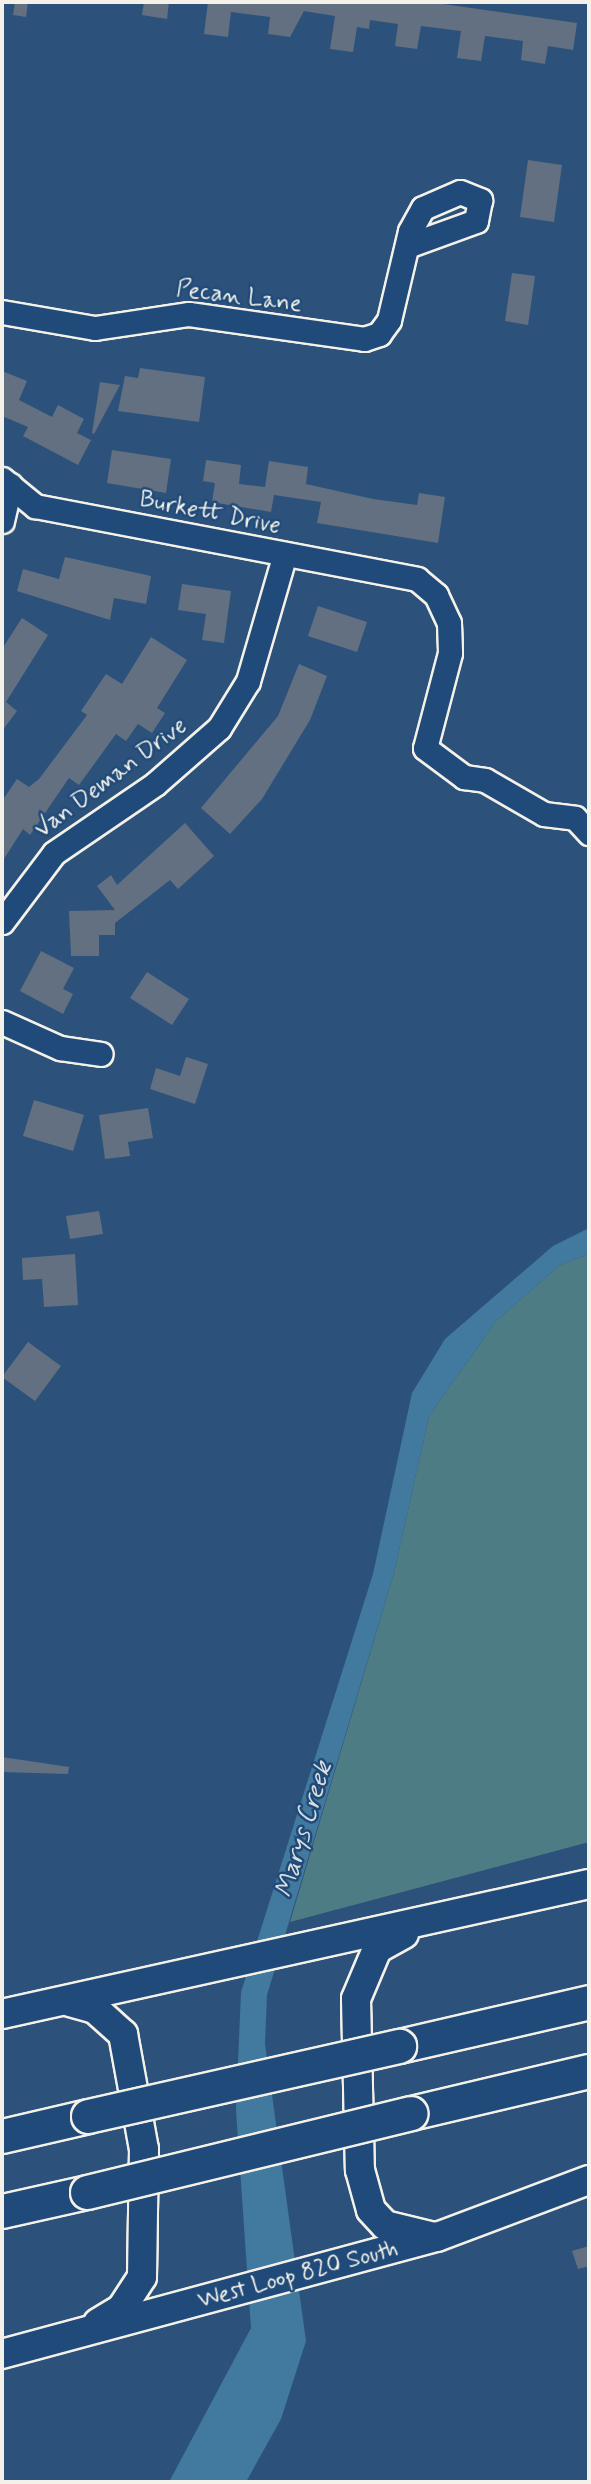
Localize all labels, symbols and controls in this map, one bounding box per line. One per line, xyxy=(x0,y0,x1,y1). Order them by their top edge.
street label: Pecan Lane xyxy=(176,275,302,319)
street label: Burkett Drive xyxy=(137,485,283,541)
street label: Van Deman Drive xyxy=(28,710,194,846)
water label: Marys Creek xyxy=(269,1757,341,1903)
street label: West Loop 820 South xyxy=(195,2234,401,2316)

